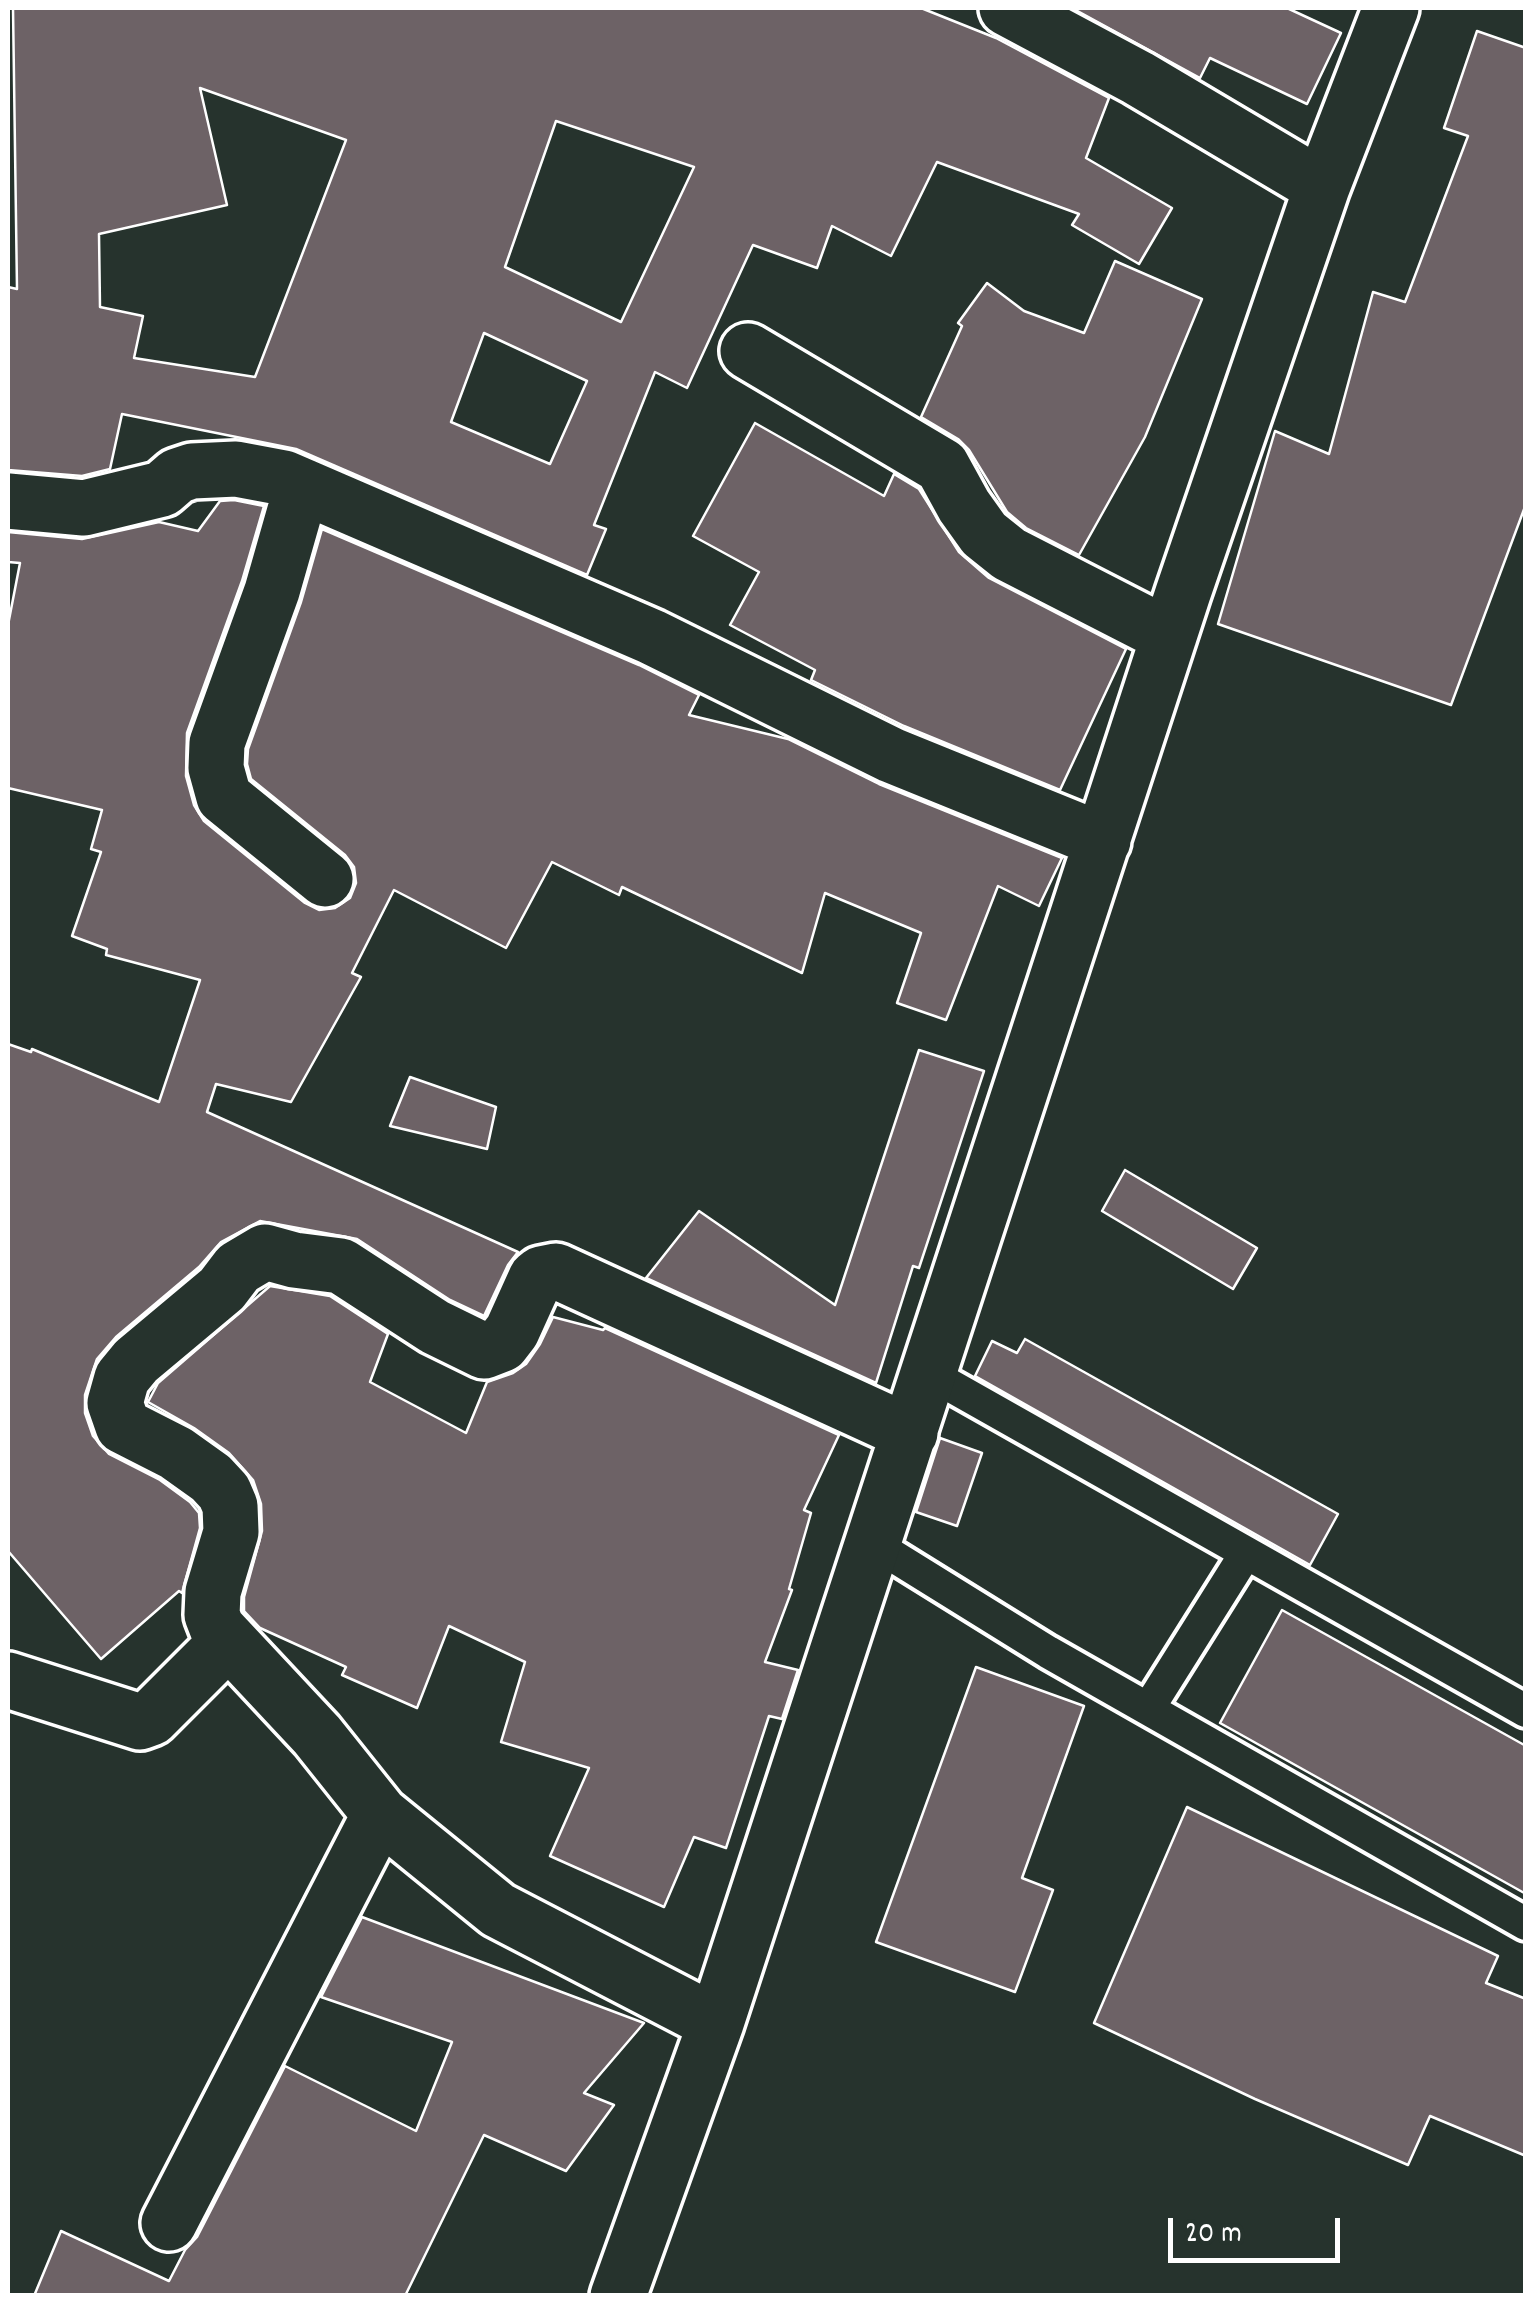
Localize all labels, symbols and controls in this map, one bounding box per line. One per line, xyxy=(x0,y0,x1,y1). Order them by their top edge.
scale bar xyxy=(1173,2198,1346,2260)
text: 20 m xyxy=(1185,2214,1242,2257)

